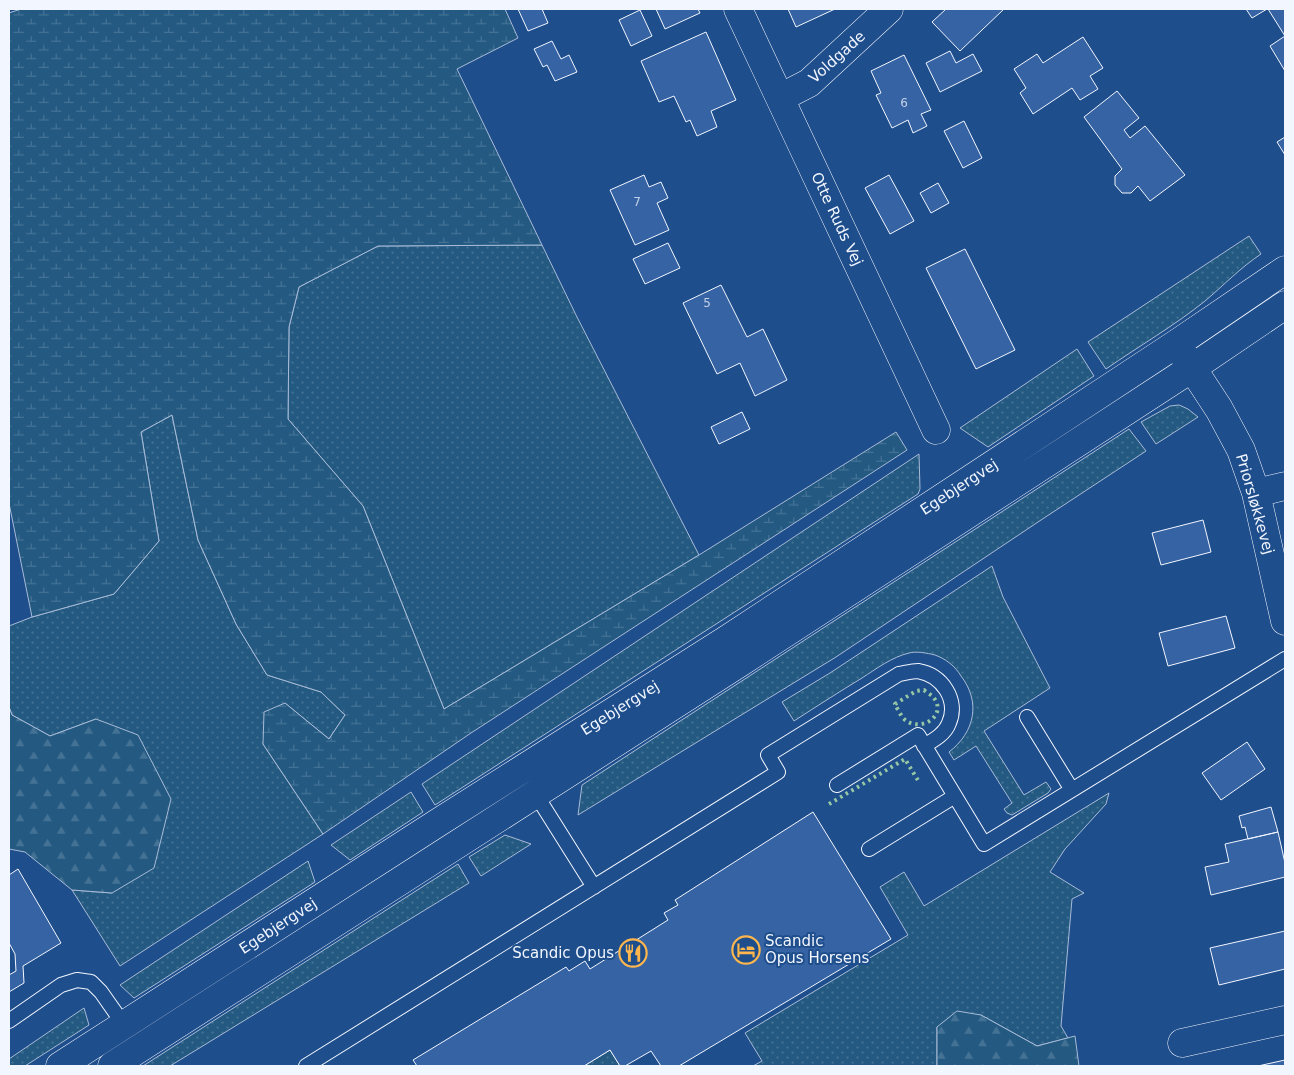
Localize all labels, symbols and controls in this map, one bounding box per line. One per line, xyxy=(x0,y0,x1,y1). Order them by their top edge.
street label: Voldgade xyxy=(805,27,869,87)
house number: 6 xyxy=(900,96,908,110)
street label: Otte Ruds Vej xyxy=(807,169,867,269)
house number: 7 xyxy=(633,195,641,209)
house number: 5 xyxy=(703,296,711,310)
street label: Priorsløkkevej xyxy=(1232,452,1278,556)
street label: Egebjergvej xyxy=(917,455,1001,519)
street label: Egebjergvej xyxy=(578,677,662,739)
street label: Egebjergvej xyxy=(236,894,320,958)
place label: Scandic Opus Horsens xyxy=(765,932,870,967)
hotel icon: Scandic Opus Horsens xyxy=(731,935,761,965)
restaurant icon: Scandic Opus xyxy=(618,938,648,968)
place label: Scandic Opus xyxy=(512,944,614,962)

